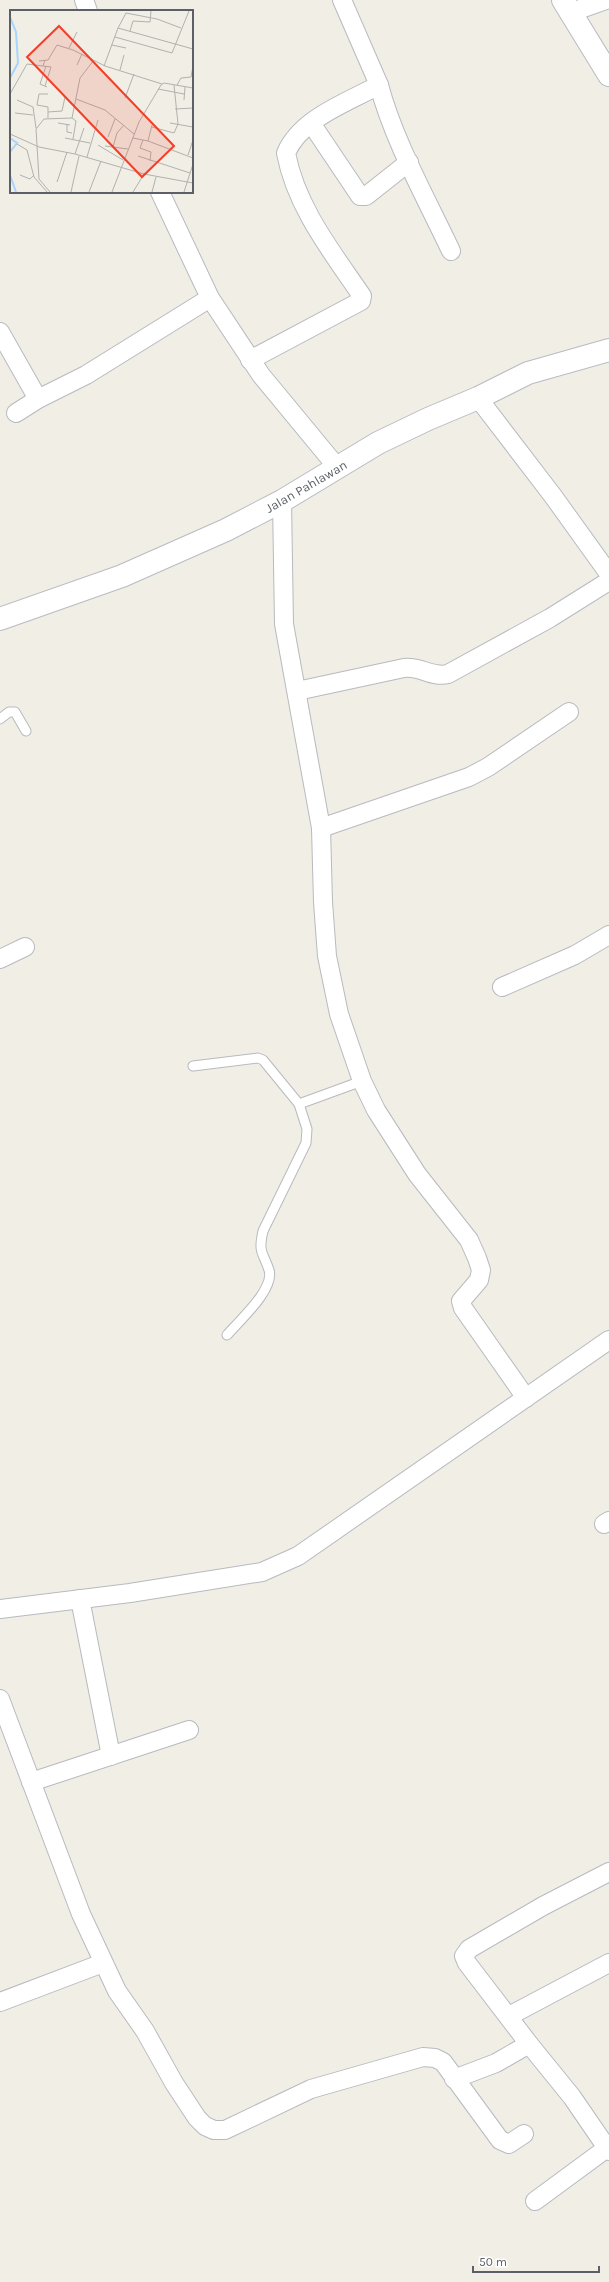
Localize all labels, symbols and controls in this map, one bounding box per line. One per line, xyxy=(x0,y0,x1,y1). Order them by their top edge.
inset map xyxy=(10,10,193,193)
street label: Jalan Pahlawan xyxy=(263,457,350,516)
scale bar xyxy=(473,2248,599,2274)
text: 50 m xyxy=(479,2255,507,2269)

